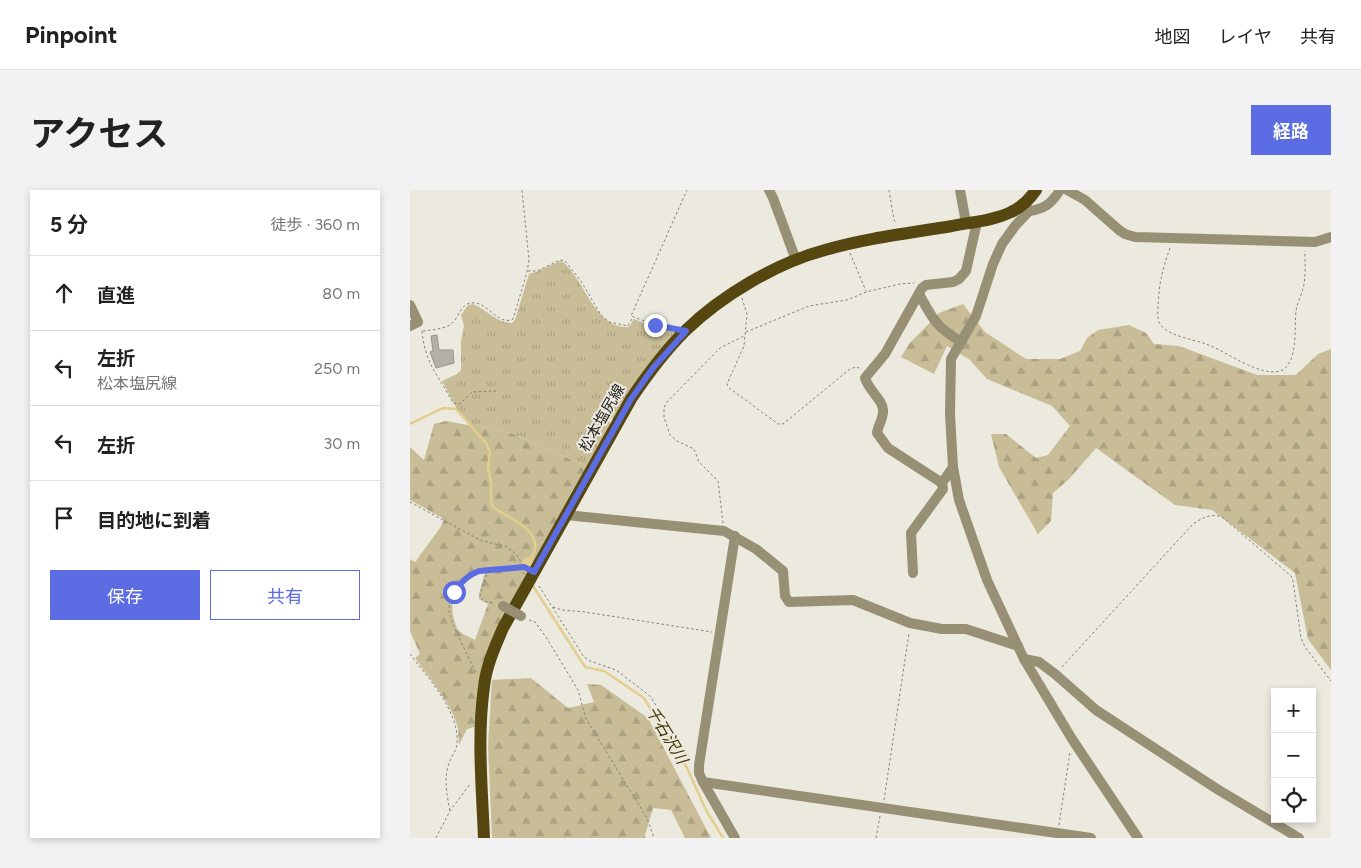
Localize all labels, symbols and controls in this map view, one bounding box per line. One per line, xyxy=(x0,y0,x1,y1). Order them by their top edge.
text: Pinpoint xyxy=(25,20,117,49)
text: 地図 xyxy=(1155,26,1191,48)
text: レイヤ xyxy=(1219,26,1272,48)
text: 共有 xyxy=(1300,26,1336,48)
button: 経路 xyxy=(1251,105,1331,155)
text: アクセス xyxy=(30,113,168,155)
text: 5 分 xyxy=(50,212,88,237)
text: 徒歩 · 360 m xyxy=(270,215,360,234)
icon: ahead xyxy=(50,279,78,307)
text: 直進 xyxy=(97,284,135,307)
text: 80 m xyxy=(322,284,360,303)
route end xyxy=(644,314,667,337)
text: 左折 xyxy=(97,347,135,370)
icon: left xyxy=(50,354,78,382)
text: 250 m xyxy=(314,359,360,378)
text: 松本塩尻線 xyxy=(97,374,177,393)
street label: 松本塩尻線 xyxy=(575,381,629,455)
icon: left xyxy=(50,429,78,457)
text: 左折 xyxy=(97,434,135,457)
text: 30 m xyxy=(323,434,360,453)
icon: arrive xyxy=(50,504,78,532)
text: 目的地に到着 xyxy=(97,509,211,532)
button: 保存 xyxy=(50,570,200,620)
button: 共有 xyxy=(210,570,360,620)
route start xyxy=(443,581,466,604)
map controls xyxy=(1271,688,1316,823)
button: + xyxy=(1271,688,1316,733)
water label: 千石沢川 xyxy=(642,703,693,769)
button: − xyxy=(1271,733,1316,778)
button: locate xyxy=(1271,778,1316,823)

